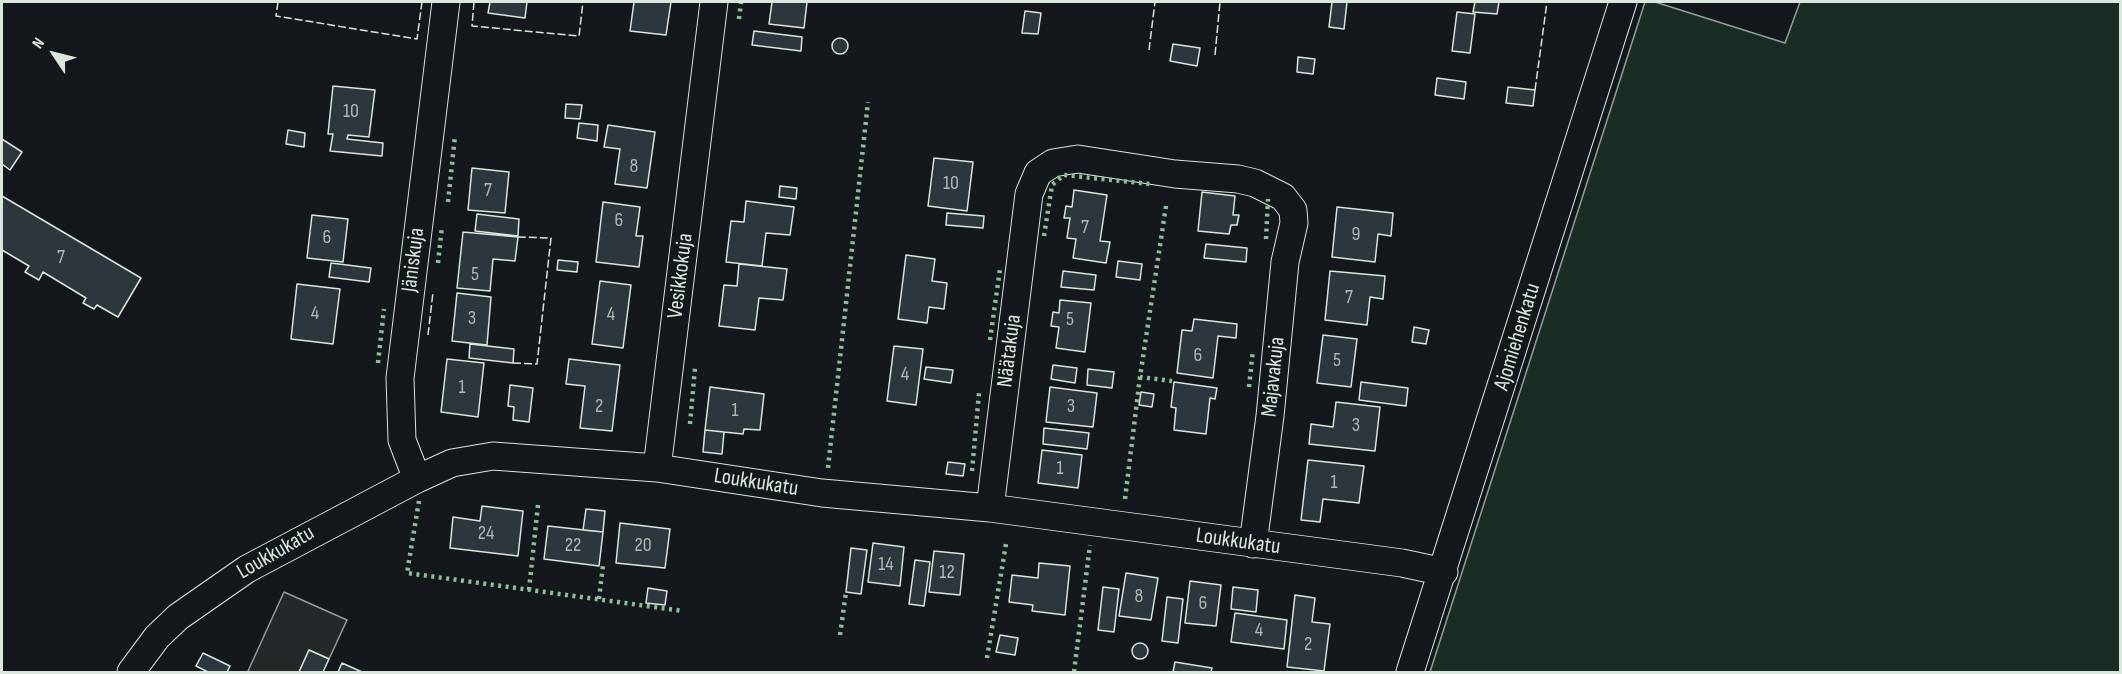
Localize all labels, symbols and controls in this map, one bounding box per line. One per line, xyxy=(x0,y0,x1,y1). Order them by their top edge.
north arrow xyxy=(24,24,84,84)
text: N xyxy=(29,34,49,52)
house number: 10 xyxy=(343,100,359,124)
house number: 8 xyxy=(630,155,638,179)
house number: 10 xyxy=(943,172,959,196)
house number: 7 xyxy=(484,179,492,203)
house number: 6 xyxy=(615,209,623,233)
house number: 7 xyxy=(1081,216,1089,240)
house number: 9 xyxy=(1352,223,1360,247)
house number: 6 xyxy=(323,226,331,250)
street label: Jäniskuja xyxy=(397,226,431,294)
street label: Vesikkokuja xyxy=(663,232,699,320)
house number: 7 xyxy=(57,246,65,270)
house number: 5 xyxy=(471,263,479,287)
street label: Ajomiehenkatu xyxy=(1489,280,1547,394)
house number: 7 xyxy=(1345,286,1353,310)
house number: 4 xyxy=(311,302,319,326)
house number: 4 xyxy=(607,303,615,327)
house number: 3 xyxy=(468,307,476,331)
house number: 5 xyxy=(1066,308,1074,332)
street label: Näätakuja xyxy=(992,313,1028,389)
street label: Majavakuja xyxy=(1257,336,1291,418)
house number: 6 xyxy=(1194,344,1202,368)
house number: 5 xyxy=(1333,349,1341,373)
house number: 4 xyxy=(901,363,909,387)
house number: 1 xyxy=(459,376,465,400)
house number: 2 xyxy=(595,395,603,419)
house number: 3 xyxy=(1067,395,1075,419)
house number: 1 xyxy=(732,399,738,423)
house number: 3 xyxy=(1352,414,1360,438)
house number: 1 xyxy=(1057,457,1063,481)
street label: Loukkukatu xyxy=(712,463,800,503)
house number: 1 xyxy=(1331,471,1337,495)
street label: Loukkukatu xyxy=(233,520,319,586)
house number: 24 xyxy=(478,522,494,546)
street label: Loukkukatu xyxy=(1194,523,1282,561)
house number: 22 xyxy=(565,534,581,558)
house number: 20 xyxy=(634,534,652,558)
house number: 14 xyxy=(878,553,894,577)
house number: 12 xyxy=(939,561,955,585)
house number: 8 xyxy=(1135,585,1143,609)
house number: 6 xyxy=(1199,592,1207,616)
house number: 4 xyxy=(1255,619,1263,643)
house number: 2 xyxy=(1304,633,1312,657)

